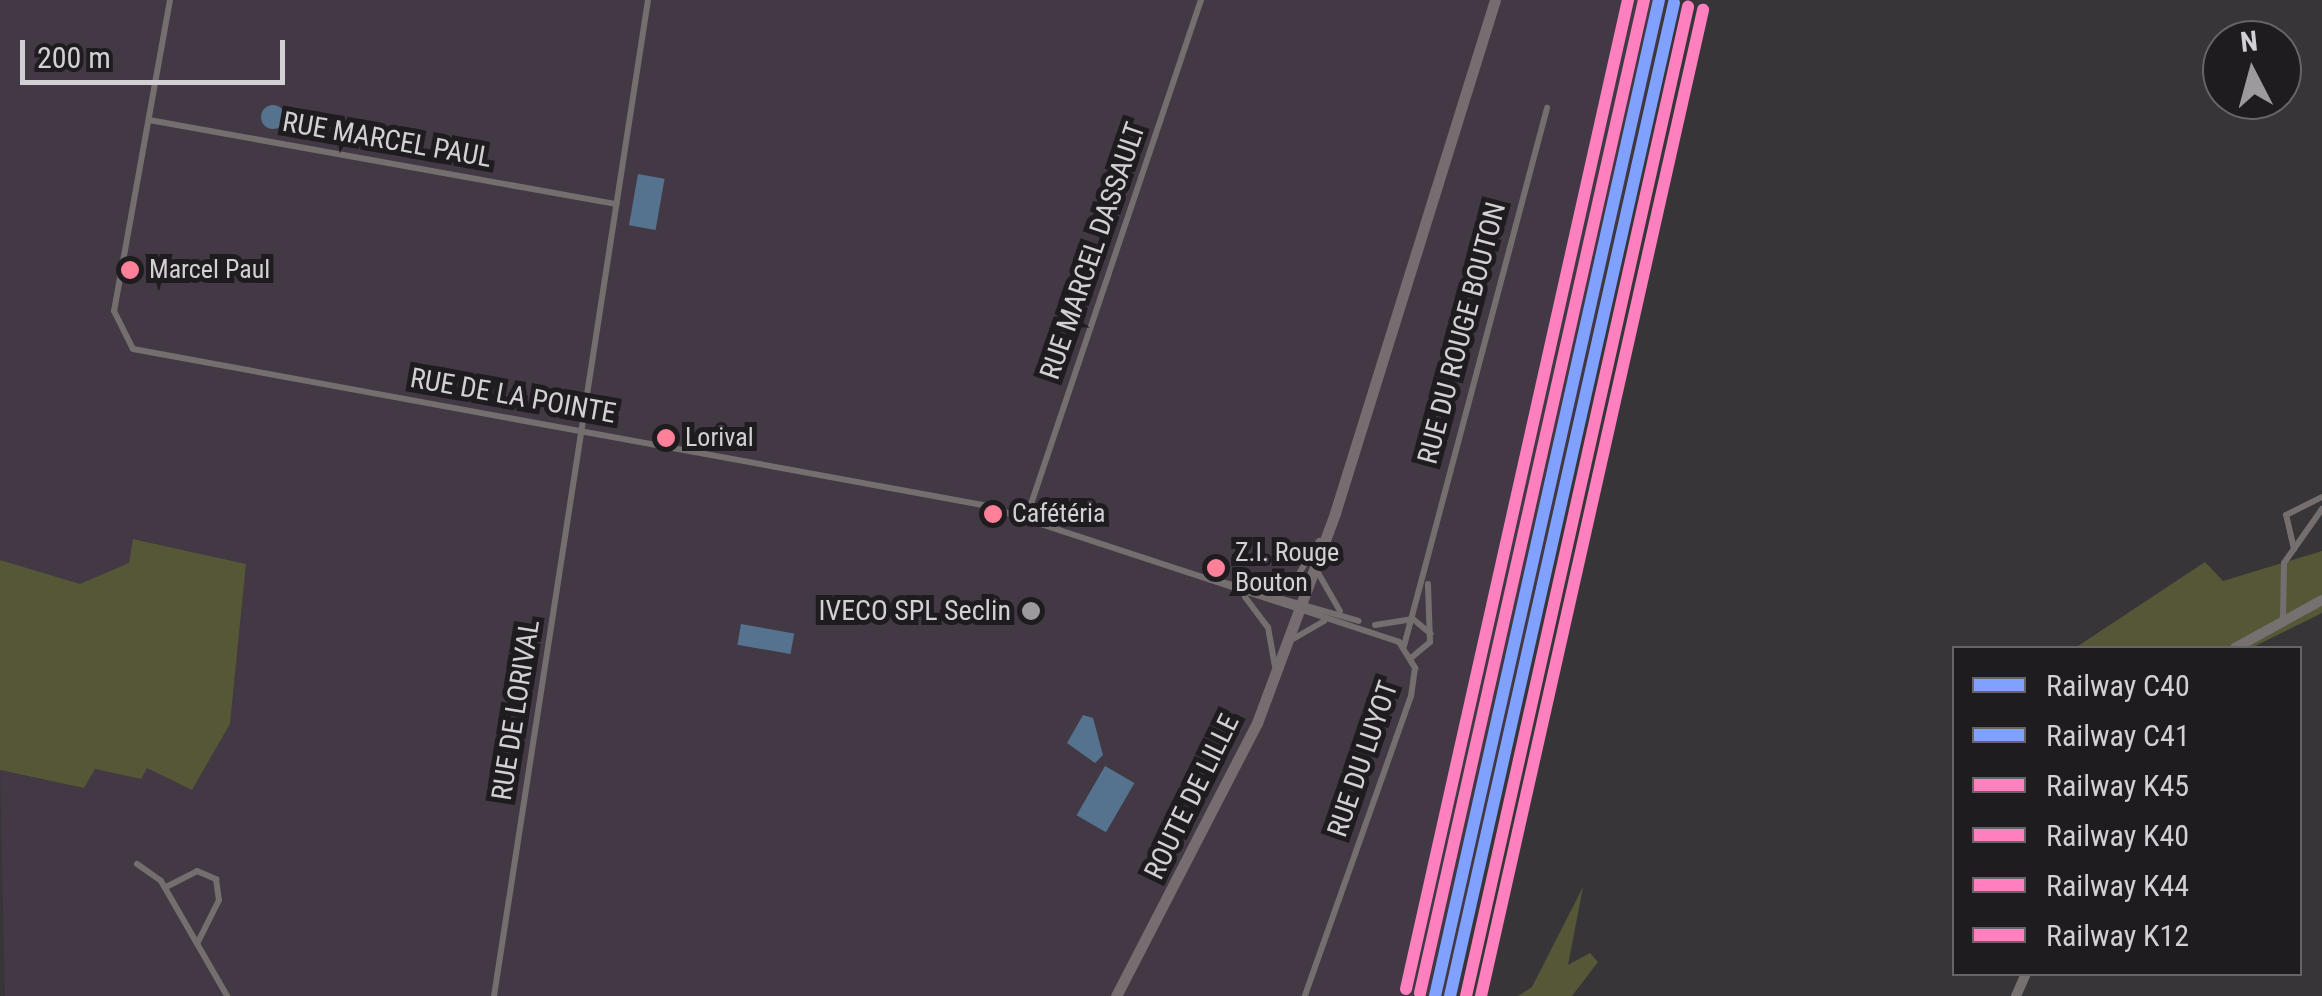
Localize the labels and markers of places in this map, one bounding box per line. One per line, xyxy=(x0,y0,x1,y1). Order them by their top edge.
place label: Marcel Paul xyxy=(149,254,270,286)
marker: Marcel Paul xyxy=(120,260,140,280)
place label: Lorival xyxy=(685,422,754,454)
marker: Lorival xyxy=(656,428,676,448)
place label: Cafétéria xyxy=(1012,498,1106,530)
marker: Cafétéria xyxy=(983,504,1003,524)
place label: Z.I. Rouge Bouton xyxy=(1235,537,1339,598)
marker: Z.I. Rouge Bouton xyxy=(1206,558,1226,578)
place label: IVECO SPL Seclin xyxy=(818,594,1011,628)
marker: IVECO SPL Seclin xyxy=(1020,600,1042,622)

